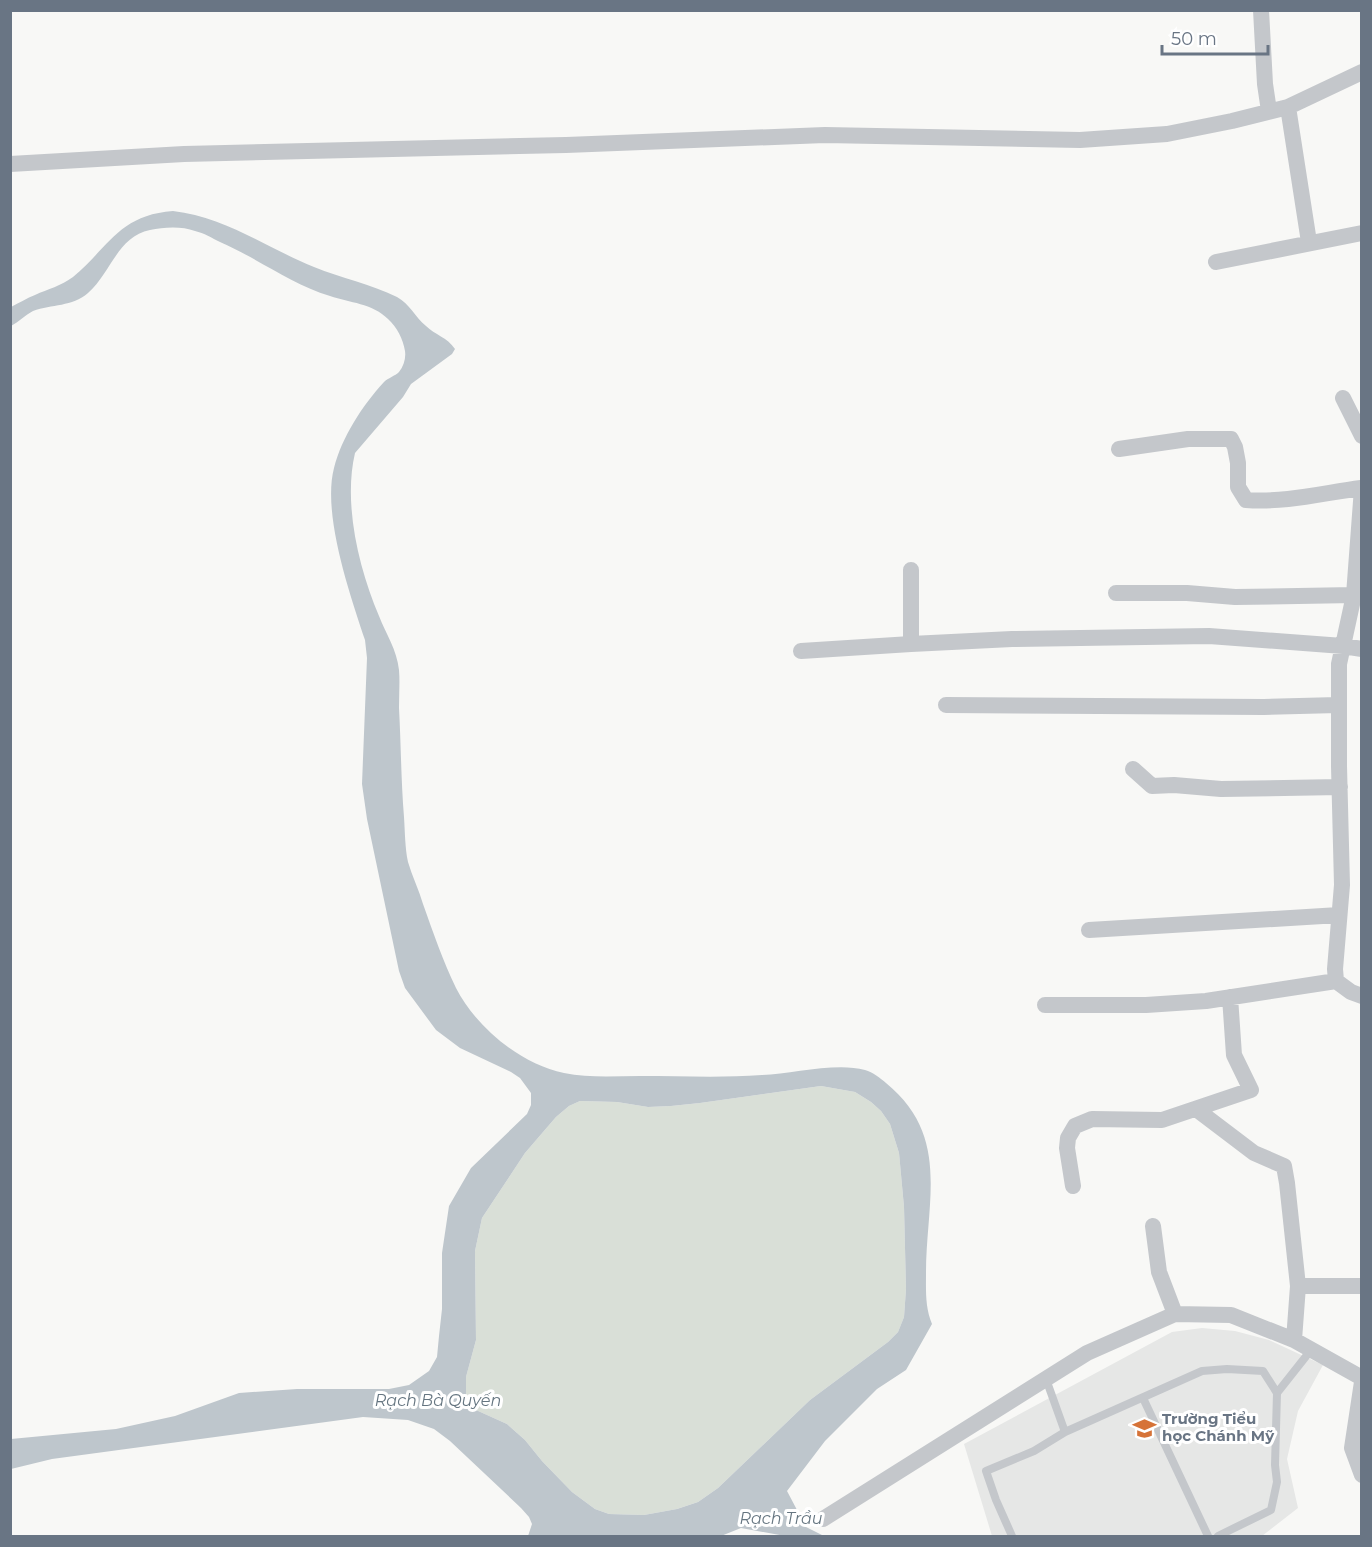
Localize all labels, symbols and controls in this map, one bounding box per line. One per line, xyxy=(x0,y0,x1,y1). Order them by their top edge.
scale bar xyxy=(1162,18,1268,56)
text: 50 m xyxy=(1171,28,1217,50)
water label: Rạch Bà Quyến xyxy=(375,1391,501,1410)
place label: Trường Tiểu học Chánh Mỹ xyxy=(1162,1409,1275,1445)
school or university icon: Trường Tiểu học Chánh Mỹ xyxy=(1131,1415,1157,1441)
water label: Rạch Trầu xyxy=(739,1509,823,1528)

